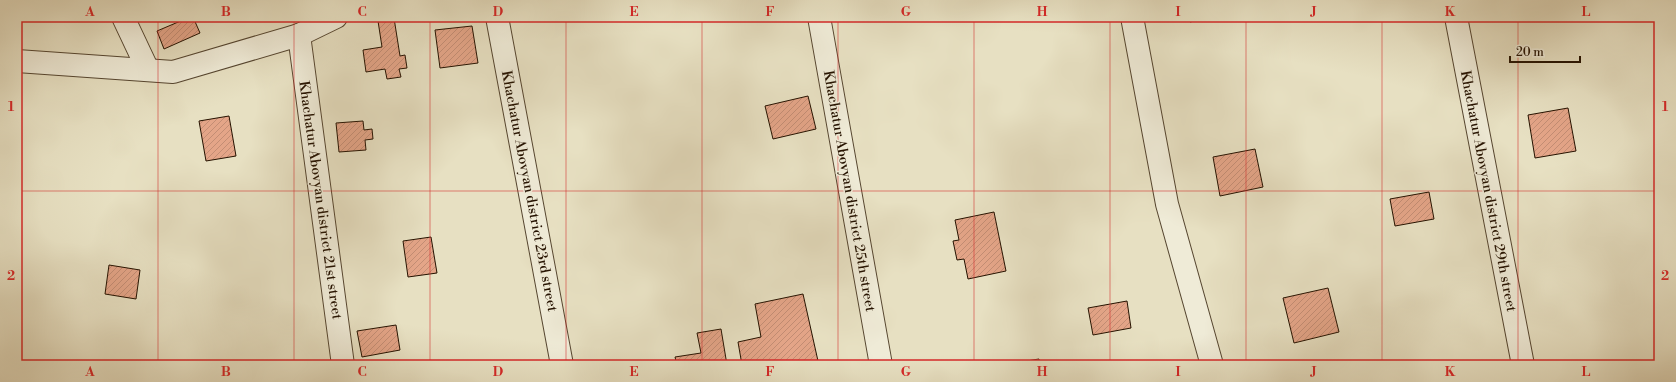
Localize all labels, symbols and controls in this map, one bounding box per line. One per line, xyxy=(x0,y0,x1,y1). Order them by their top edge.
text: A xyxy=(84,4,95,20)
text: B xyxy=(221,4,231,20)
text: C xyxy=(357,4,367,20)
text: D xyxy=(493,4,503,20)
text: E xyxy=(629,4,639,20)
text: F xyxy=(765,4,775,20)
text: G xyxy=(901,4,912,20)
text: H xyxy=(1037,4,1048,20)
text: I xyxy=(1175,4,1181,20)
text: J xyxy=(1309,4,1317,20)
text: K xyxy=(1445,4,1456,20)
text: L xyxy=(1582,4,1591,20)
scale bar xyxy=(1510,38,1580,64)
text: 20 m xyxy=(1516,45,1544,60)
street label: Khachatur Abovyan district 23rd street xyxy=(497,69,561,313)
street label: Khachatur Abovyan district 25th street xyxy=(819,69,879,313)
street label: Khachatur Abovyan district 29th street xyxy=(1456,69,1520,313)
street label: Khachatur Abovyan district 21st street xyxy=(294,80,346,321)
text: 1 xyxy=(8,99,15,115)
text: 1 xyxy=(1662,99,1669,115)
text: 2 xyxy=(7,268,15,284)
text: 2 xyxy=(1661,268,1669,284)
text: A xyxy=(84,364,95,380)
text: B xyxy=(221,364,231,380)
text: C xyxy=(357,364,367,380)
text: D xyxy=(493,364,503,380)
text: E xyxy=(629,364,639,380)
text: F xyxy=(765,364,775,380)
text: G xyxy=(901,364,912,380)
text: H xyxy=(1037,364,1048,380)
text: I xyxy=(1175,364,1181,380)
text: J xyxy=(1309,364,1317,380)
text: K xyxy=(1445,364,1456,380)
text: L xyxy=(1582,364,1591,380)

